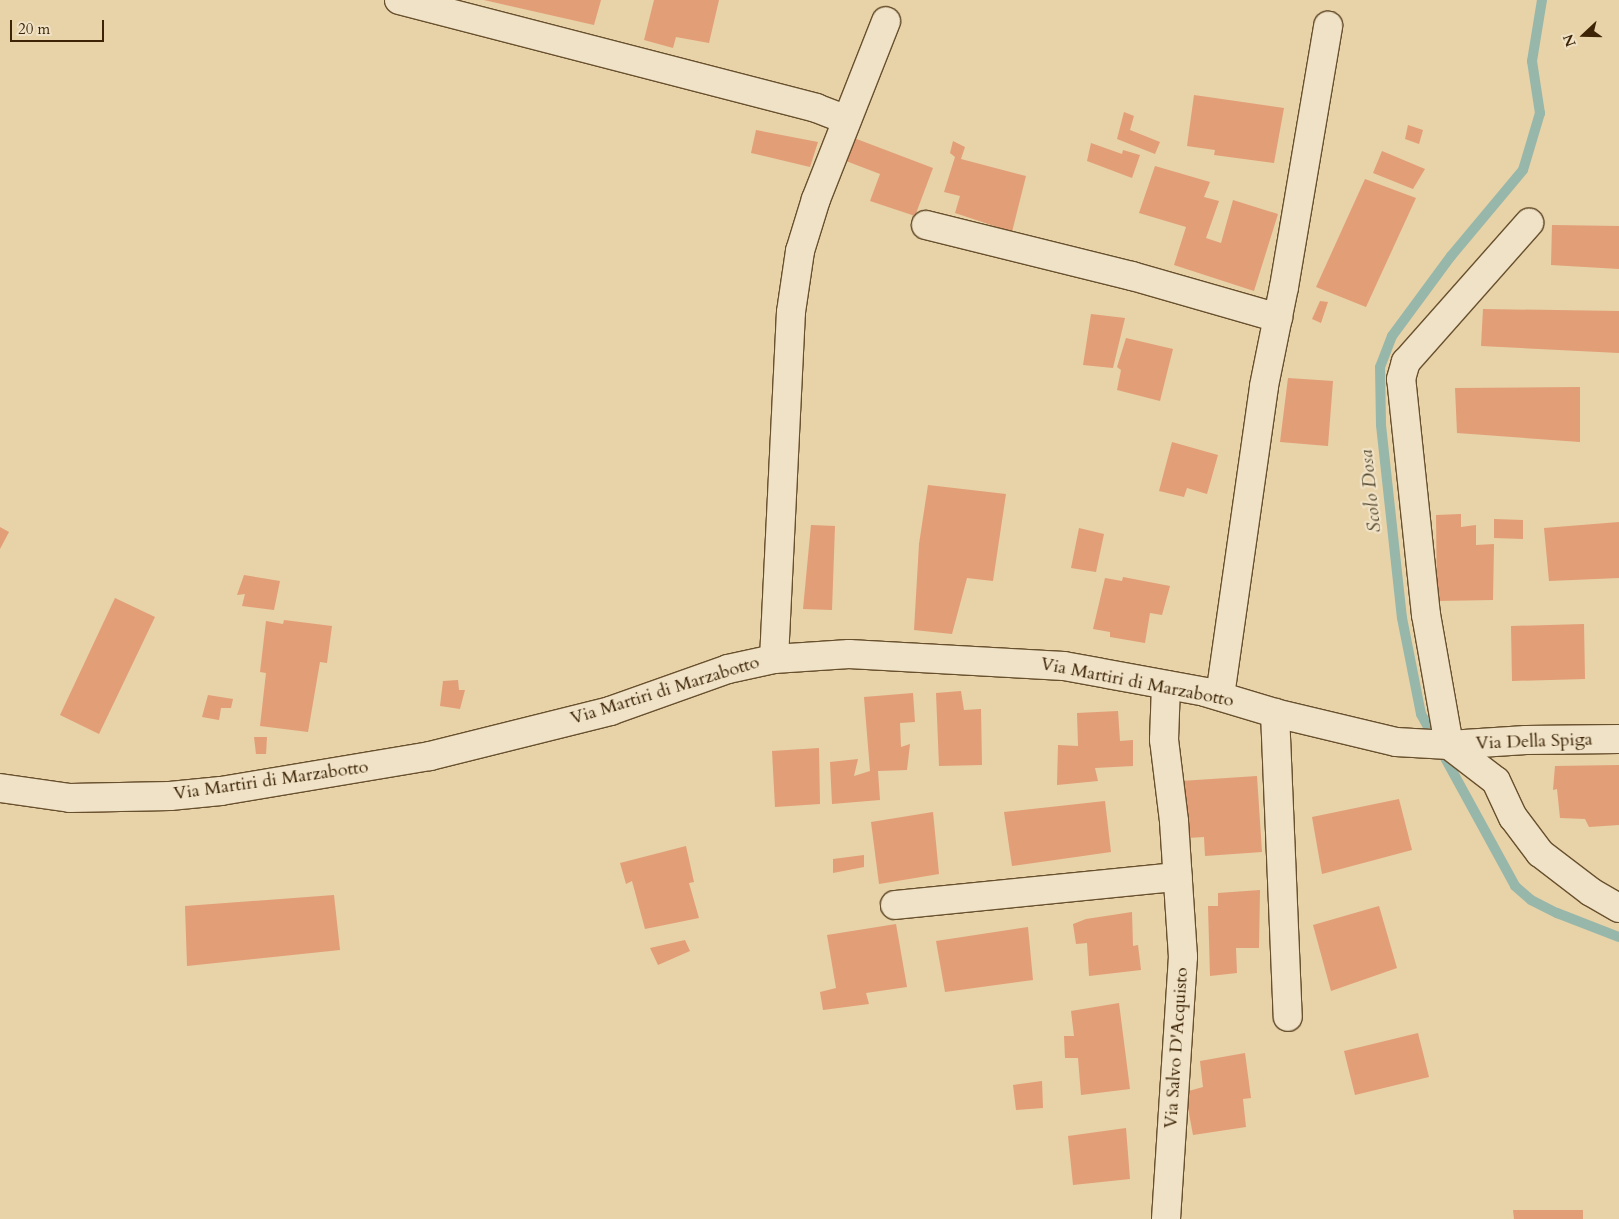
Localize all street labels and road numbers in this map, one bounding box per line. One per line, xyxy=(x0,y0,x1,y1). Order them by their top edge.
street label: Via Martiri di Marzabotto xyxy=(568,652,762,730)
street label: Via Martiri di Marzabotto xyxy=(1038,654,1236,712)
street label: Via Della Spiga xyxy=(1475,729,1593,755)
street label: Via Martiri di Marzabotto xyxy=(172,757,370,805)
street label: Via Salvo D'Acquisto xyxy=(1161,967,1193,1129)

